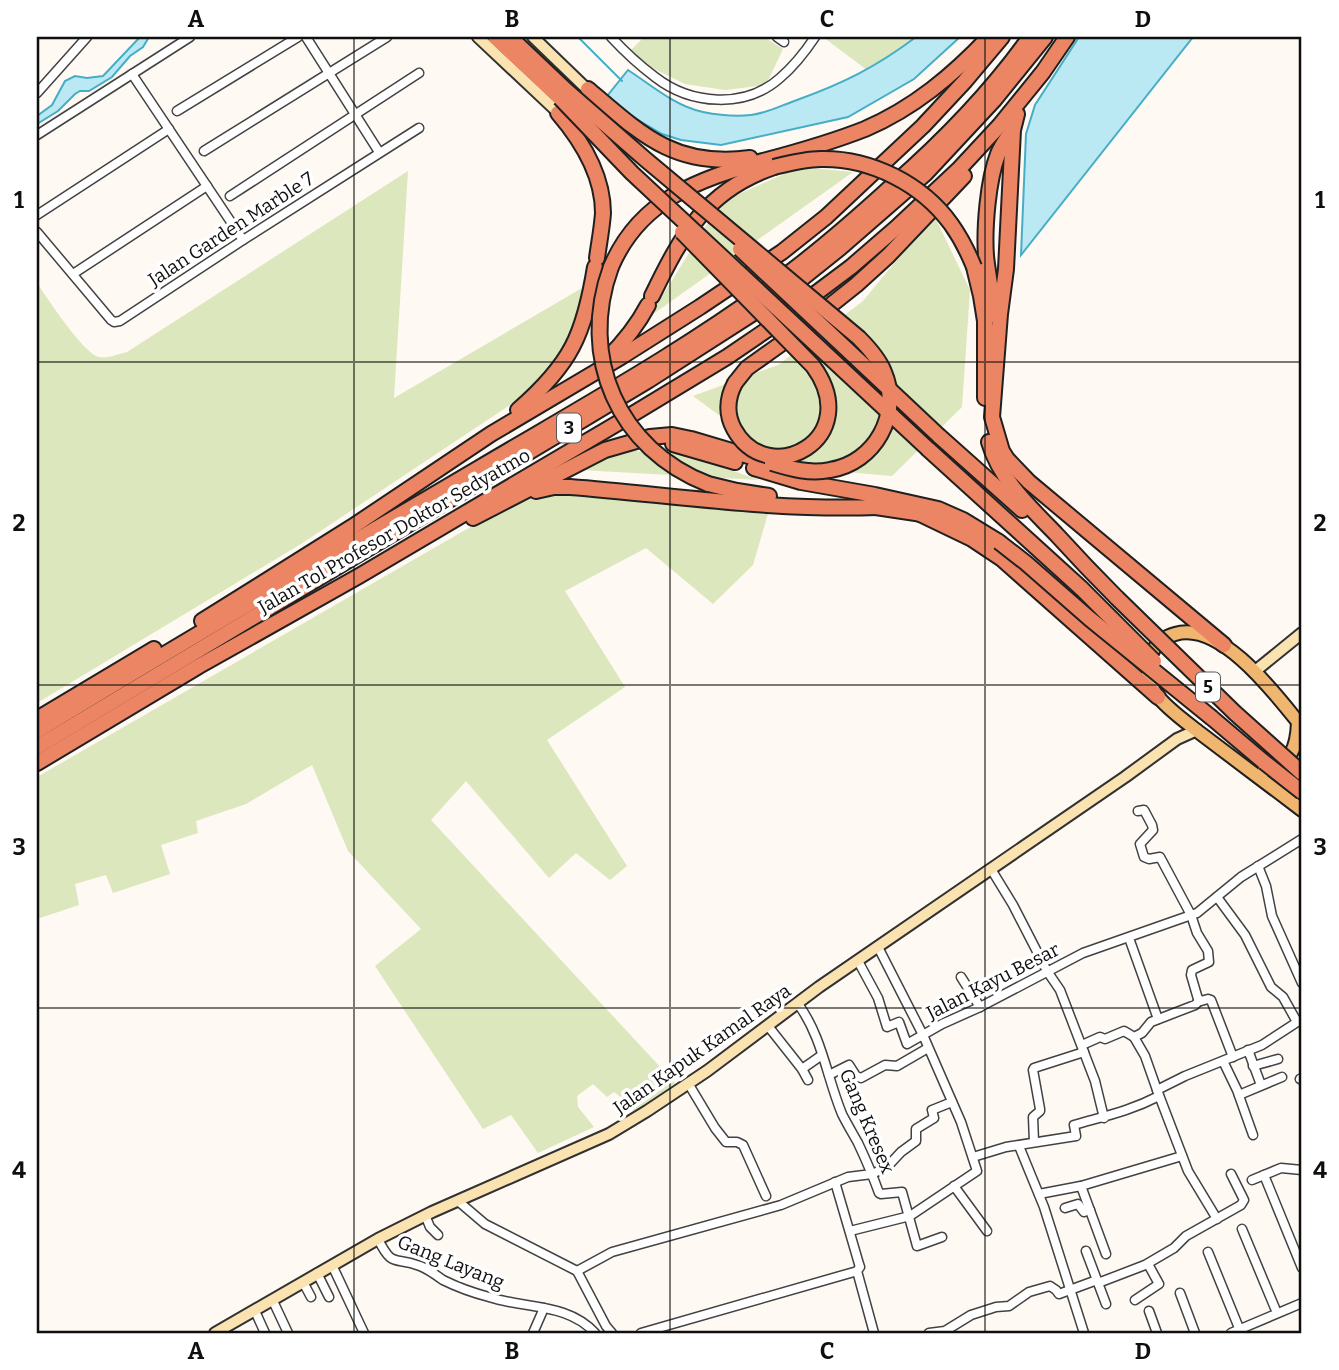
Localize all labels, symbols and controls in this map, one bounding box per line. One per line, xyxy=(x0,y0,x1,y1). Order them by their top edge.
text: A xyxy=(188,5,205,33)
text: B xyxy=(505,5,519,33)
text: C xyxy=(820,5,834,33)
text: D xyxy=(1135,5,1151,33)
street label: Jalan Garden Marble 7 xyxy=(143,167,318,292)
text: 1 xyxy=(14,186,24,214)
text: 1 xyxy=(1315,186,1325,214)
road number: 3 xyxy=(557,414,581,442)
street label: Jalan Tol Profesor Doktor Sedyatmo xyxy=(253,443,534,619)
text: 2 xyxy=(13,509,26,537)
text: 2 xyxy=(1314,509,1327,537)
road number: 5 xyxy=(1196,672,1220,702)
text: 3 xyxy=(12,833,26,861)
text: 3 xyxy=(1313,833,1327,861)
street label: Jalan Kayu Besar xyxy=(922,937,1064,1025)
street label: Jalan Kapuk Kamal Raya xyxy=(608,979,796,1120)
street label: Gang Kresex xyxy=(835,1065,900,1177)
text: 4 xyxy=(12,1156,26,1184)
text: 4 xyxy=(1313,1156,1327,1184)
street label: Gang Layang xyxy=(394,1230,508,1294)
text: A xyxy=(188,1337,205,1365)
text: B xyxy=(505,1337,519,1365)
text: C xyxy=(820,1337,834,1365)
text: D xyxy=(1135,1337,1151,1365)

